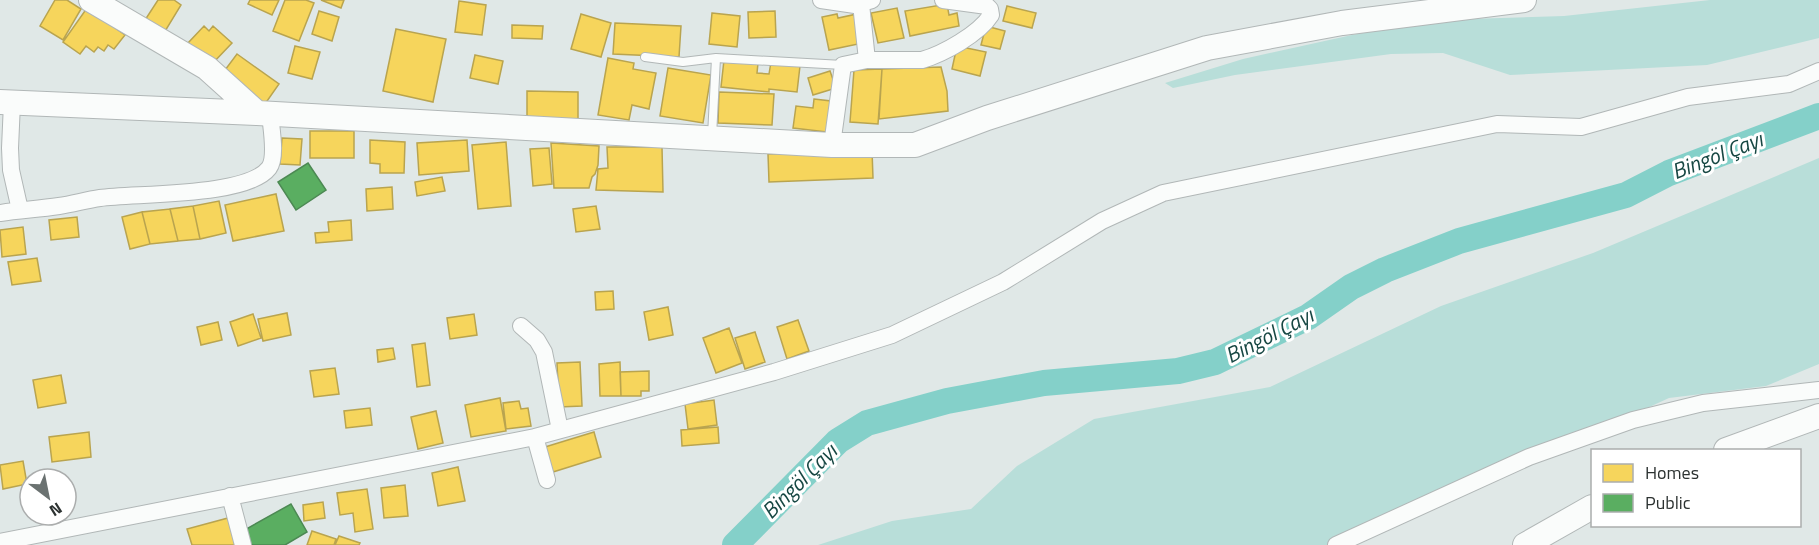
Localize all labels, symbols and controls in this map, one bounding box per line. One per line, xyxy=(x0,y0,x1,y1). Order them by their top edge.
water label: Bingöl Çayı xyxy=(1666,122,1769,188)
water label: Bingöl Çayı xyxy=(1219,298,1320,372)
water label: Bingöl Çayı xyxy=(753,434,846,527)
legend xyxy=(1591,449,1801,527)
text: Homes xyxy=(1645,459,1699,486)
north arrow xyxy=(18,467,78,527)
text: Public xyxy=(1645,489,1691,516)
text: N xyxy=(45,497,67,523)

